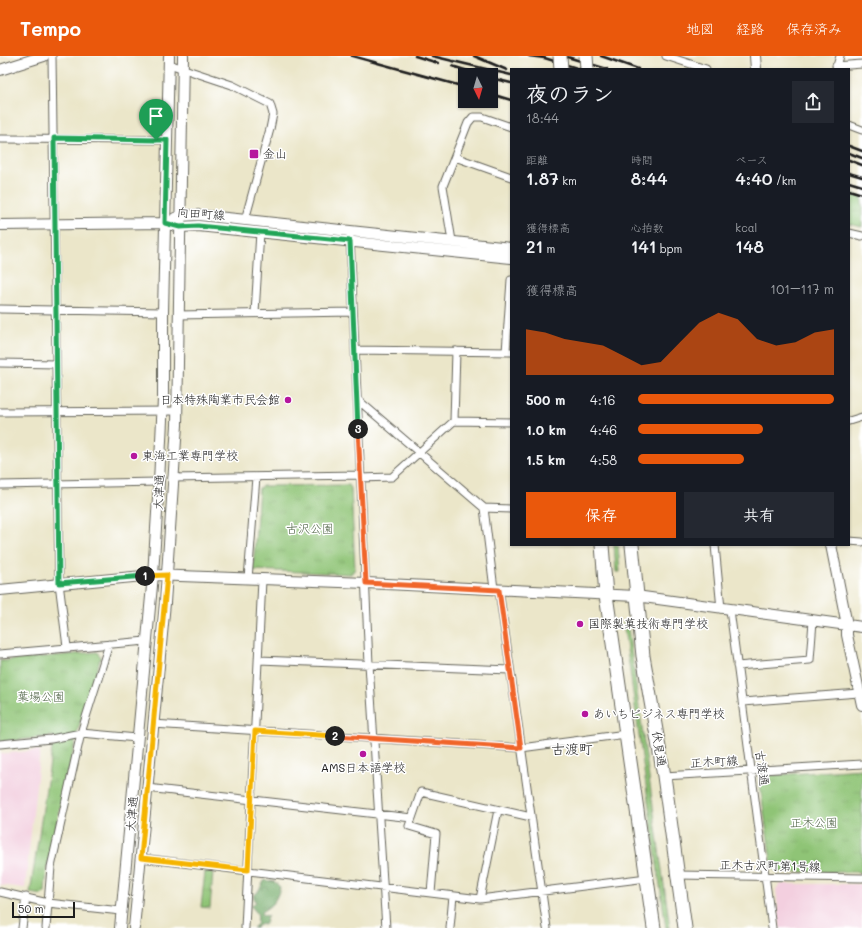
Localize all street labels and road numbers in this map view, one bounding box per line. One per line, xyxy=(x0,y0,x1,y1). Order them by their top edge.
street label: 向田町線 xyxy=(177,203,226,223)
street label: 大津通 xyxy=(149,474,167,510)
street label: 伏見通 xyxy=(649,730,671,768)
street label: 古渡通 xyxy=(753,749,773,787)
street label: 正木町線 xyxy=(690,752,738,770)
street label: 大津通 xyxy=(121,795,141,833)
street label: 正木古沢町第1号線 xyxy=(719,856,821,874)

